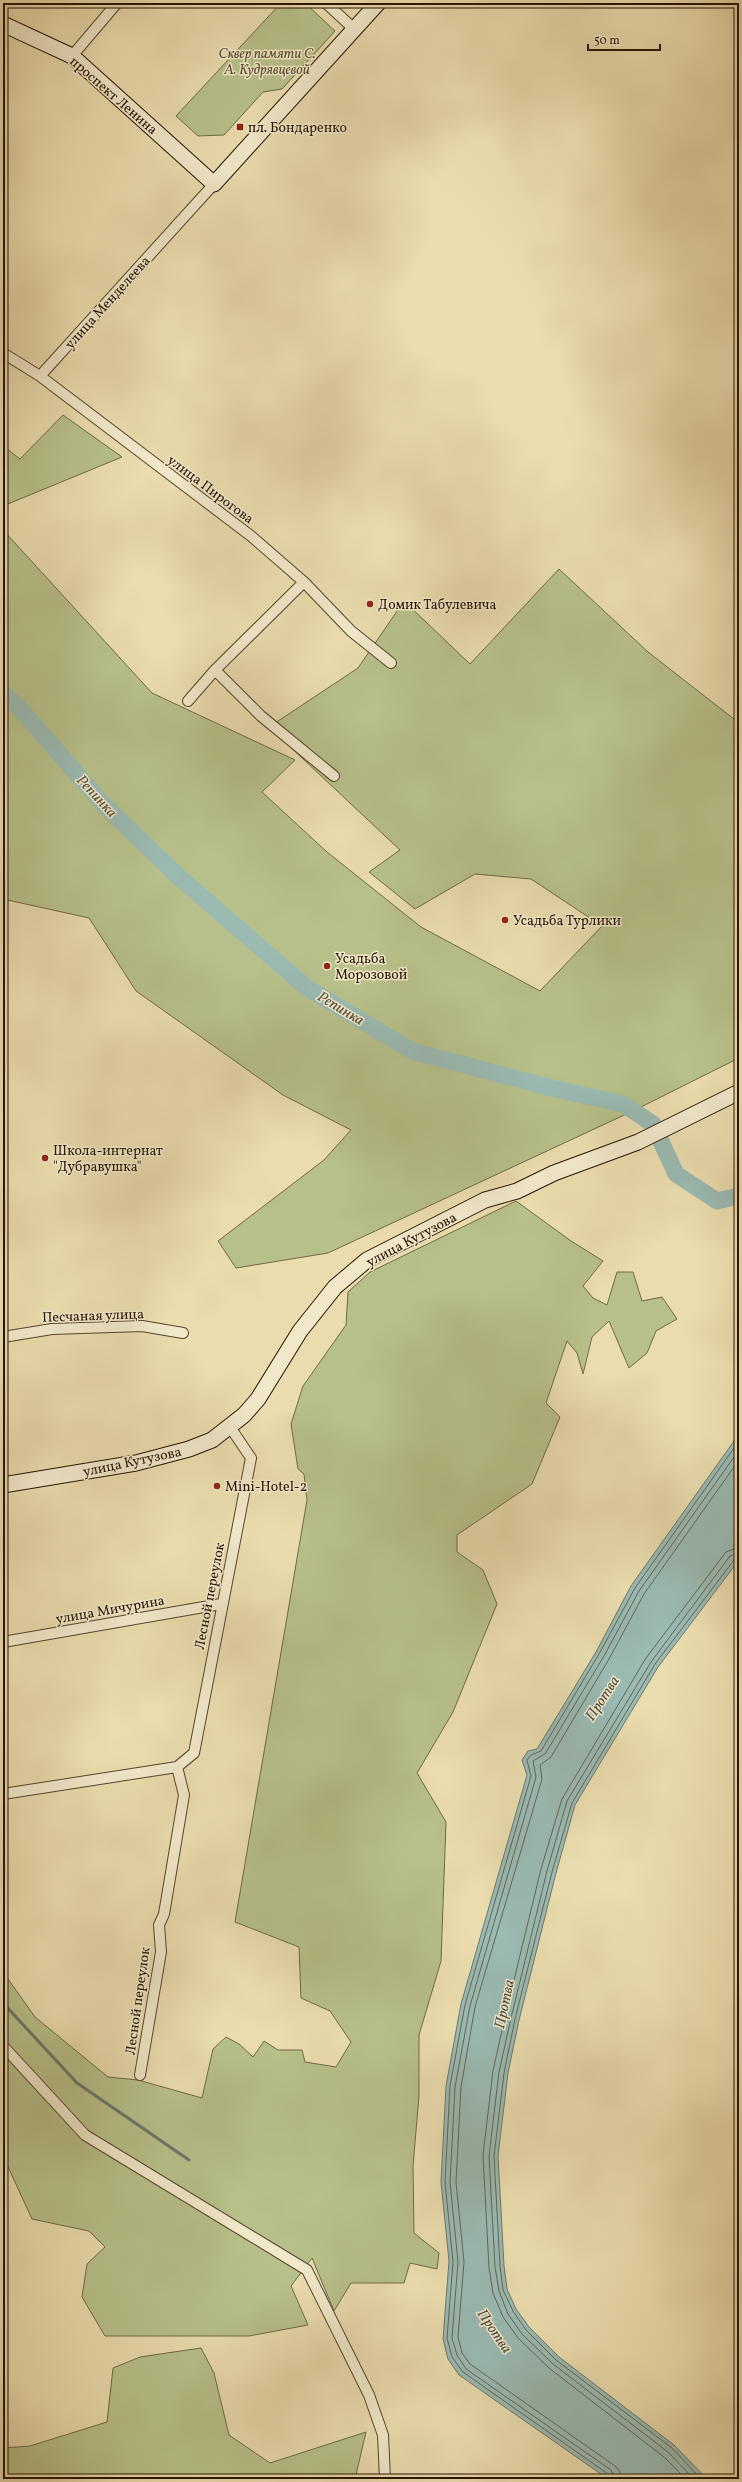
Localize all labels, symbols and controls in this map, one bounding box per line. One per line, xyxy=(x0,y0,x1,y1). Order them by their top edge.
scale bar xyxy=(588,26,660,52)
text: 50 m xyxy=(594,33,620,49)
park label: Сквер памяти С. А. Кудрявцевой xyxy=(219,45,315,80)
street label: проспект Ленина xyxy=(65,53,161,140)
place label: пл. Бондаренко xyxy=(248,119,347,138)
marker: пл. Бондаренко xyxy=(235,122,245,132)
street label: улица Менделеева xyxy=(61,252,155,354)
street label: улица Пирогова xyxy=(163,451,257,529)
place label: Домик Табулевича xyxy=(378,596,497,615)
marker: Домик Табулевича xyxy=(365,599,375,609)
water label: Репинка xyxy=(71,771,121,823)
place label: Усадьба Турлики xyxy=(513,912,621,931)
marker: Усадьба Турлики xyxy=(500,915,510,925)
place label: Усадьба Морозовой xyxy=(335,950,408,985)
marker: Усадьба Морозовой xyxy=(322,961,332,971)
water label: Репинка xyxy=(313,987,368,1032)
place label: Школа-интернат "Дубравушка" xyxy=(53,1142,163,1177)
marker: Школа-интернат "Дубравушка" xyxy=(40,1153,50,1163)
street label: улица Кутузова xyxy=(363,1208,460,1272)
street label: Песчаная улица xyxy=(42,1305,144,1328)
street label: улица Кутузова xyxy=(81,1443,183,1482)
place label: Mini-Hotel-2 xyxy=(225,1478,307,1497)
marker: Mini-Hotel-2 xyxy=(212,1481,222,1491)
street label: Лесной переулок xyxy=(191,1541,230,1651)
street label: улица Мичурина xyxy=(54,1592,166,1629)
water label: Протва xyxy=(581,1672,625,1725)
street label: Лесной переулок xyxy=(122,1946,156,2056)
water label: Протва xyxy=(490,1978,521,2031)
water label: Протва xyxy=(471,2306,516,2358)

